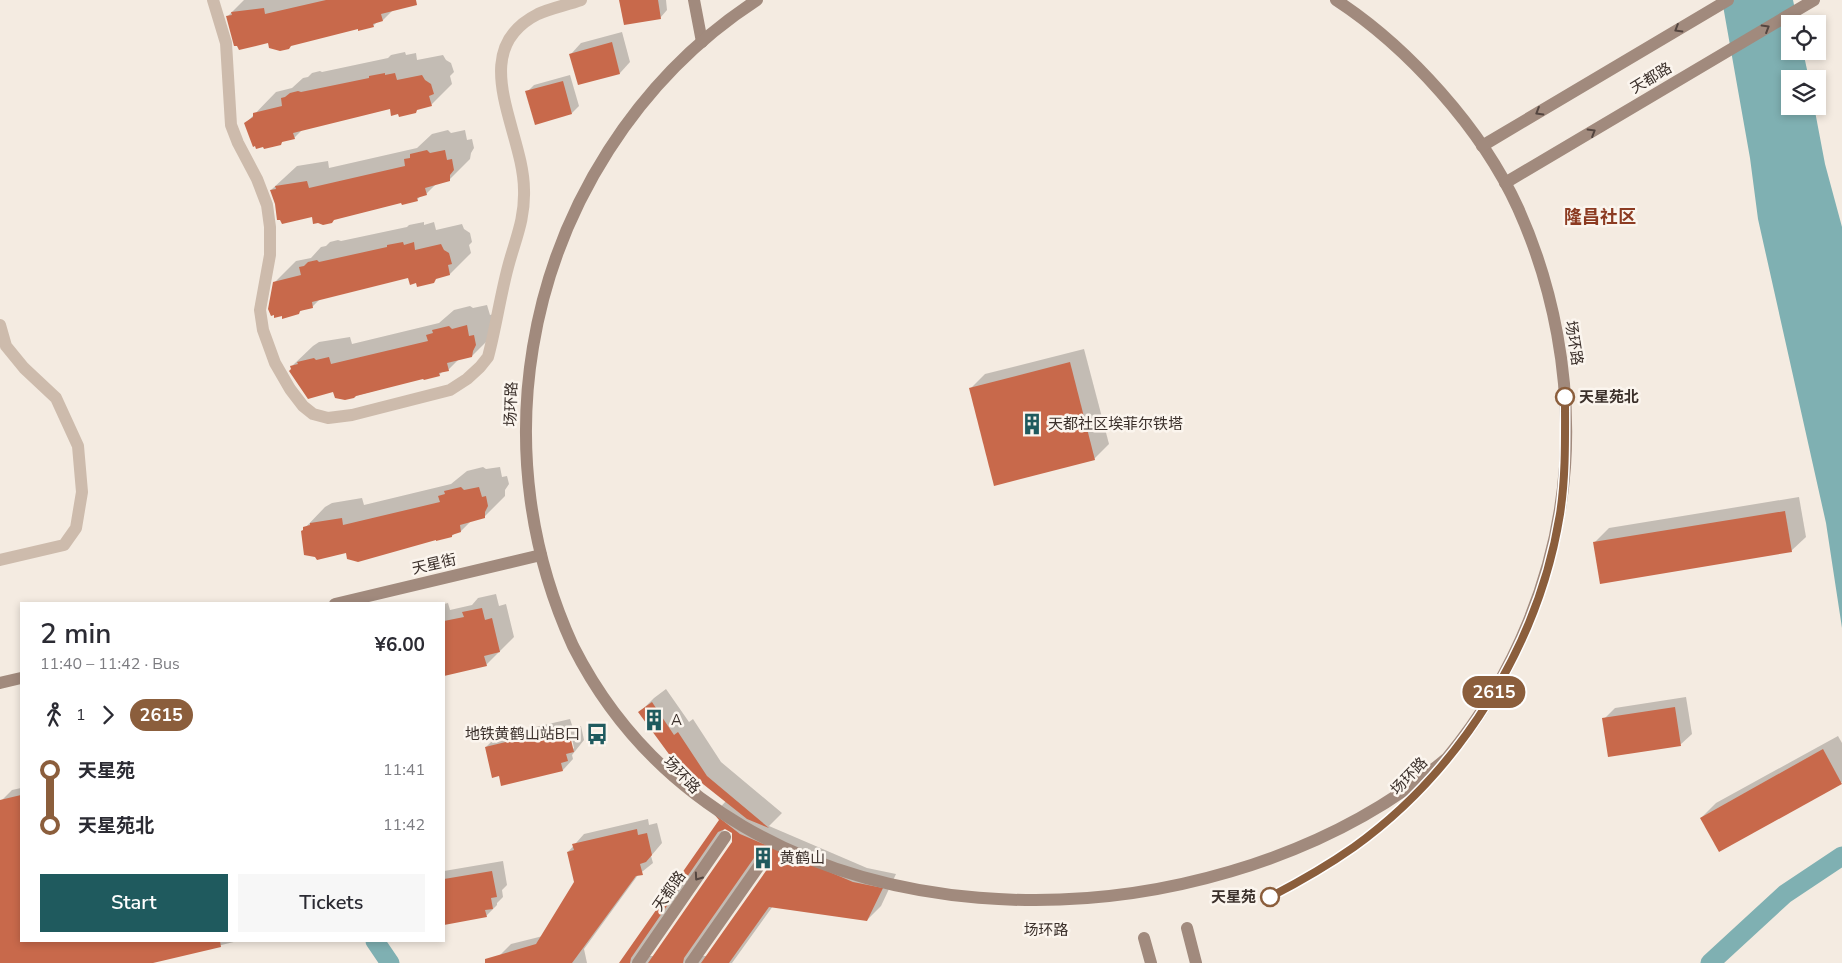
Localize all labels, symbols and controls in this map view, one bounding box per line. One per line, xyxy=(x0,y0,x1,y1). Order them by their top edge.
map controls xyxy=(1781,15,1826,115)
button: locate xyxy=(1781,15,1826,60)
one-way arrow xyxy=(1675,23,1684,33)
one-way arrow xyxy=(1761,25,1770,35)
street label: 天都路 xyxy=(1627,58,1675,98)
button: layers xyxy=(1781,70,1826,115)
one-way arrow xyxy=(1535,106,1544,116)
one-way arrow xyxy=(1587,128,1596,138)
district label: 隆昌社区 xyxy=(1564,205,1636,229)
street label: 场环路 xyxy=(1561,319,1587,367)
street label: 场环路 xyxy=(500,381,522,427)
marker: 天星苑北 xyxy=(1555,387,1575,407)
place label: 天星苑北 xyxy=(1579,387,1639,407)
building icon: 天都社区埃菲尔铁塔 xyxy=(1019,411,1045,437)
place label: 天都社区埃菲尔铁塔 xyxy=(1048,414,1183,434)
street label: 天星街 xyxy=(410,549,458,579)
text: 2 min xyxy=(40,615,111,653)
text: ¥6.00 xyxy=(375,632,425,658)
text: 11:40 – 11:42 · Bus xyxy=(40,653,180,675)
line badge: 2615 xyxy=(1459,676,1529,708)
text: 2615 xyxy=(1472,680,1516,704)
icon: walk xyxy=(40,701,68,729)
icon: forward xyxy=(94,701,122,729)
text: 2615 xyxy=(140,703,183,727)
text: 1 xyxy=(76,704,86,726)
building icon: A xyxy=(641,707,667,733)
place label: A xyxy=(671,710,682,730)
bus stop icon: 地铁黄鹤山站B口 xyxy=(584,721,610,747)
place label: 地铁黄鹤山站B口 xyxy=(465,724,580,744)
street label: 场环路 xyxy=(659,752,705,798)
street label: 场环路 xyxy=(1386,753,1432,799)
text: 天星苑 xyxy=(78,758,135,784)
text: 11:41 xyxy=(383,759,425,781)
text: 天星苑北 xyxy=(78,813,154,839)
text: 11:42 xyxy=(383,814,425,836)
building icon: 黄鹤山 xyxy=(750,845,776,871)
place label: 黄鹤山 xyxy=(780,848,825,868)
street label: 天都路 xyxy=(648,867,690,915)
one-way arrow xyxy=(695,871,704,881)
button: Start xyxy=(40,874,228,932)
button: Tickets xyxy=(238,874,425,932)
place label: 天星苑 xyxy=(1211,887,1256,907)
marker: 天星苑 xyxy=(1260,887,1280,907)
street label: 场环路 xyxy=(1023,920,1069,940)

